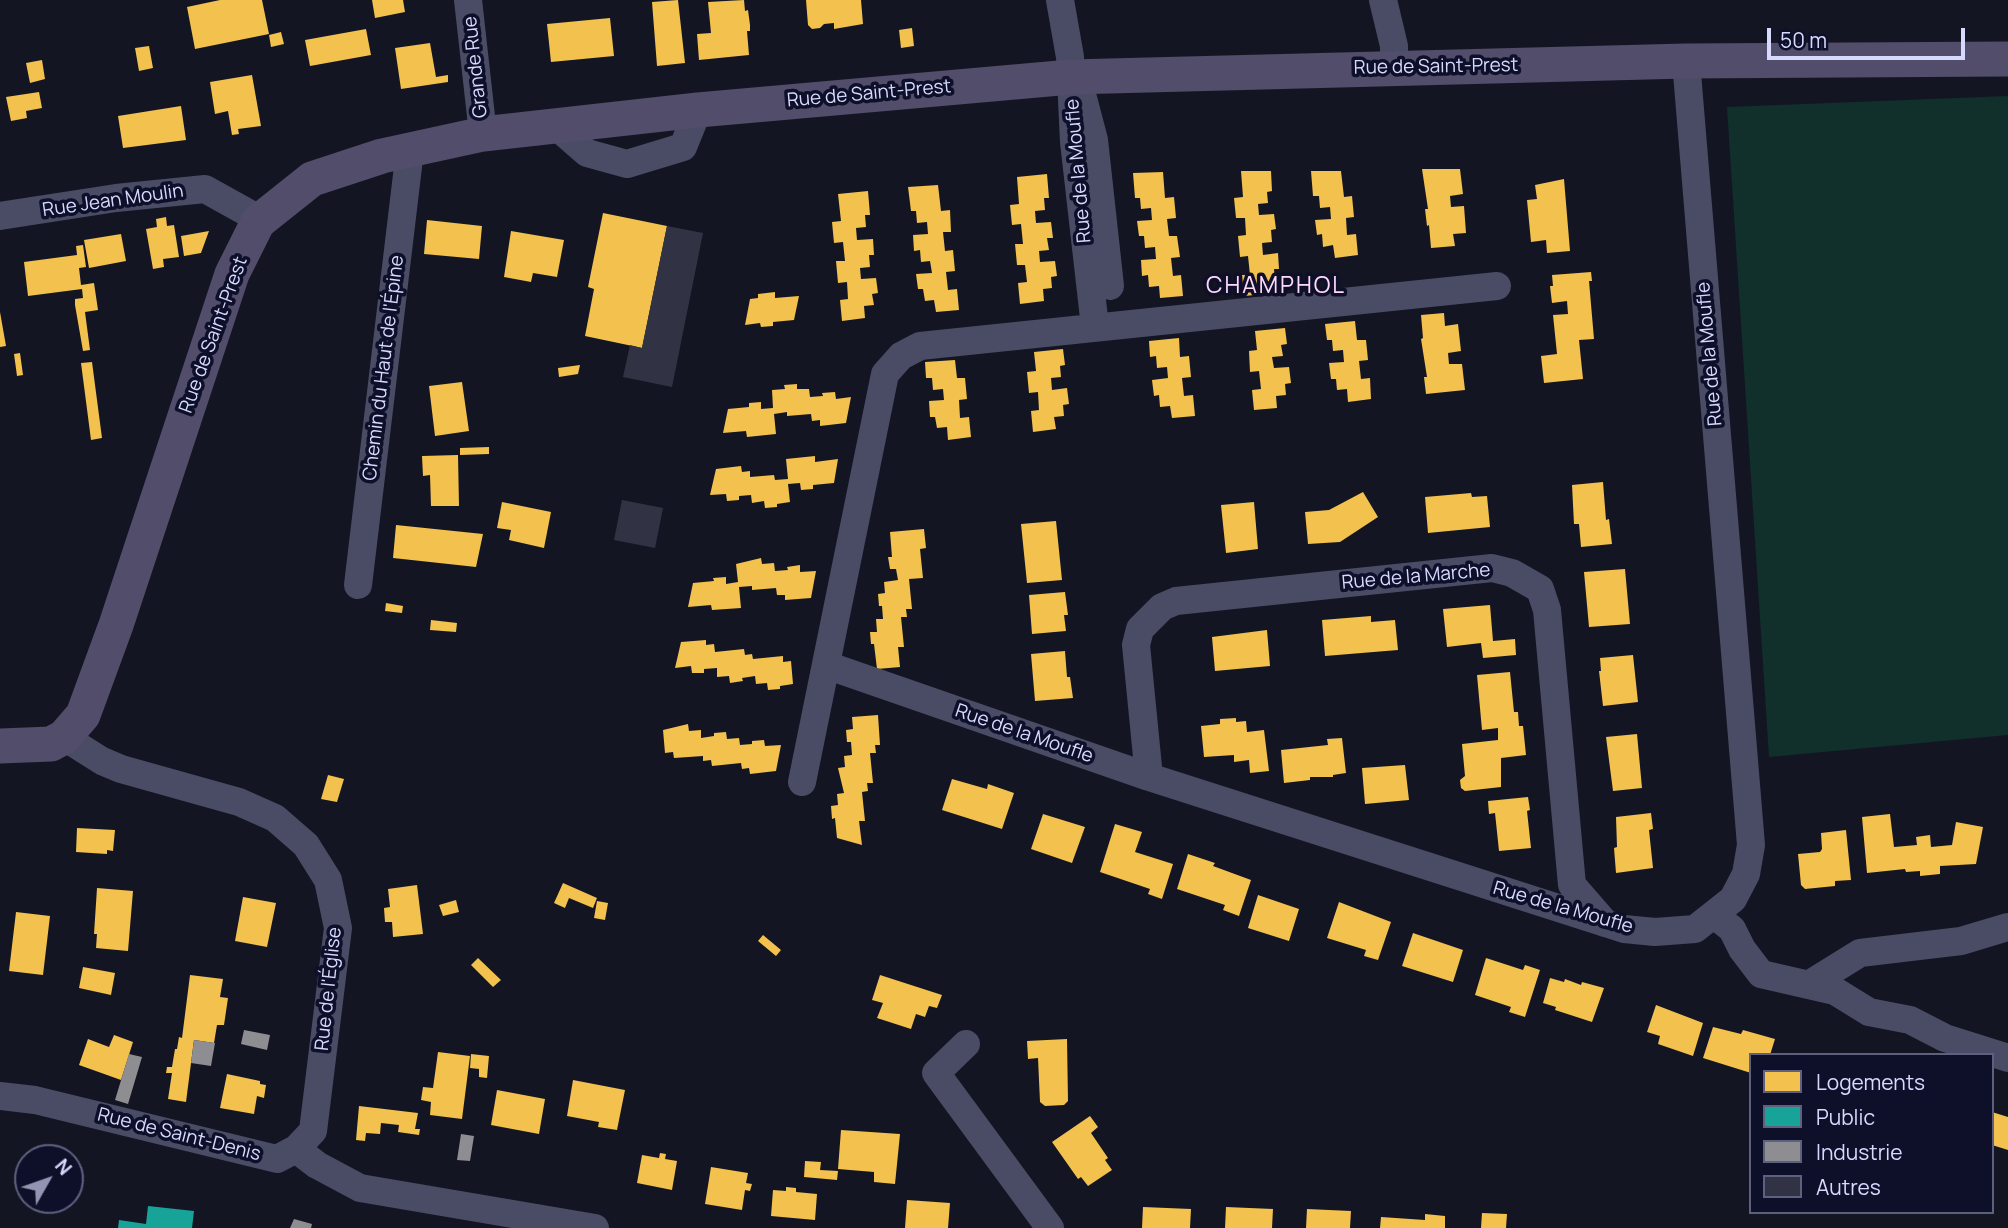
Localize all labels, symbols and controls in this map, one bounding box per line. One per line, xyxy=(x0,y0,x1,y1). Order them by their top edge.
scale bar xyxy=(1770,14,1968,58)
street label: Grande Rue xyxy=(459,15,493,119)
text: 50 m xyxy=(1780,26,1827,54)
street label: Rue de Saint-Prest xyxy=(1353,54,1519,80)
street label: Rue de Saint-Prest xyxy=(786,75,952,113)
street label: Rue de la Moufle xyxy=(1061,98,1097,244)
street label: Rue Jean Moulin xyxy=(41,180,185,222)
street label: Rue de Saint-Prest xyxy=(175,254,253,416)
street label: Chemin du Haut de l'Épine xyxy=(359,254,409,482)
district label: CHAMPHOL xyxy=(1207,273,1345,301)
street label: Rue de la Moufle xyxy=(1692,281,1728,427)
street label: Rue de la Marche xyxy=(1341,559,1491,595)
street label: Rue de la Moufle xyxy=(952,700,1096,768)
street label: Rue de la Moufle xyxy=(1490,877,1636,939)
street label: Rue de l'Église xyxy=(311,926,347,1052)
legend xyxy=(1749,1053,1994,1214)
text: Logements xyxy=(1816,1068,1925,1096)
text: Public xyxy=(1816,1103,1875,1131)
street label: Rue de Saint-Denis xyxy=(95,1104,263,1166)
text: Industrie xyxy=(1816,1138,1902,1166)
north arrow xyxy=(14,1144,84,1214)
text: N xyxy=(49,1153,78,1180)
text: Autres xyxy=(1816,1173,1881,1201)

